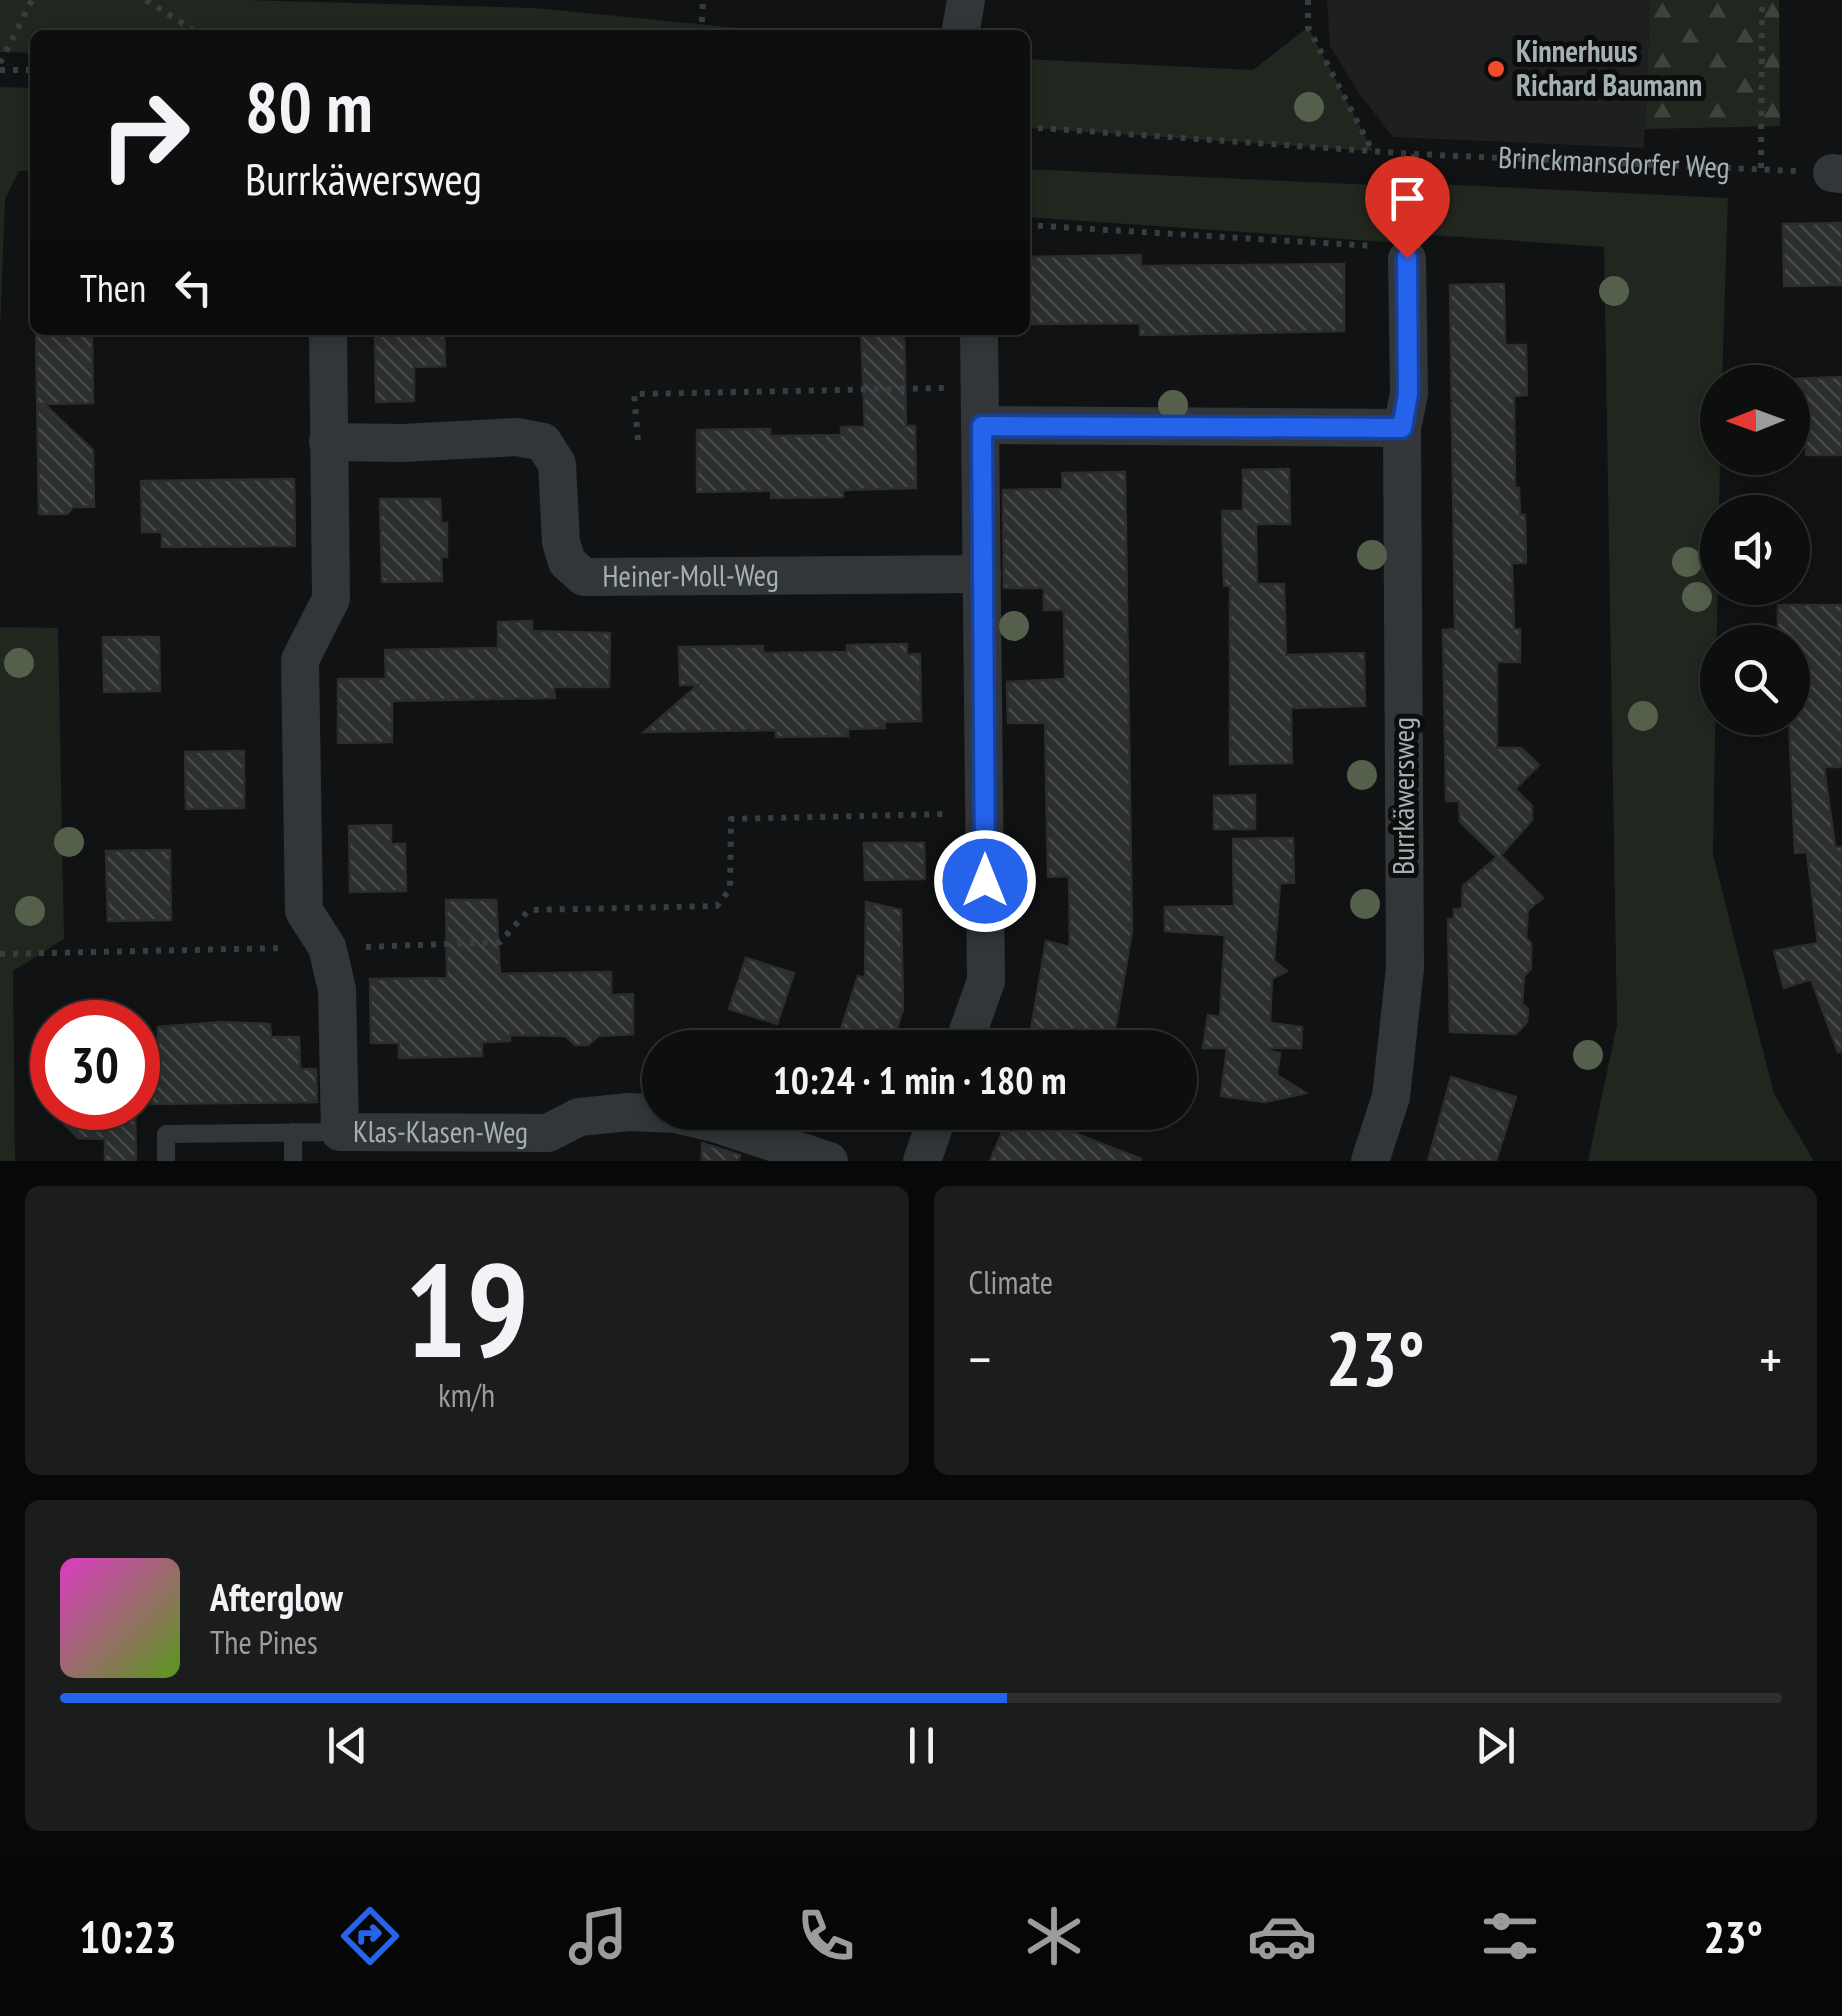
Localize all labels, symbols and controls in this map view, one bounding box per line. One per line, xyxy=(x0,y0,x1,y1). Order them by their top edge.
place label: Kinnerhuus Richard Baumann xyxy=(1516,31,1702,104)
marker: Kinnerhuus Richard Baumann xyxy=(1485,58,1507,80)
text: 80 m xyxy=(245,61,373,151)
icon: right xyxy=(80,70,210,200)
street label: Brinckmansdorfer Weg xyxy=(1497,137,1731,186)
text: Burrkäwersweg xyxy=(245,149,482,207)
pin xyxy=(1365,156,1450,259)
icon: arrive xyxy=(1380,171,1435,226)
icon: left xyxy=(166,260,221,315)
text: Then xyxy=(80,263,146,312)
north arrow xyxy=(1700,365,1810,475)
map controls xyxy=(1700,365,1810,735)
button: sound xyxy=(1700,495,1810,605)
street label: Heiner-Moll-Weg xyxy=(602,555,779,595)
button: search xyxy=(1700,625,1810,735)
street label: Burrkäwersweg xyxy=(1383,717,1422,875)
position arrow xyxy=(933,829,1037,933)
speed limit sign: 30 xyxy=(30,1000,160,1130)
text: 10:24 · 1 min · 180 m xyxy=(773,1055,1066,1104)
street label: Klas-Klasen-Weg xyxy=(353,1111,528,1151)
text: 19 xyxy=(405,1225,529,1393)
text: Climate xyxy=(969,1261,1053,1303)
text: 23° xyxy=(1326,1310,1425,1407)
text: − xyxy=(969,1323,991,1394)
text: + xyxy=(1759,1323,1782,1394)
text: km/h xyxy=(438,1374,495,1416)
text: Afterglow xyxy=(210,1572,343,1621)
text: The Pines xyxy=(210,1621,318,1663)
icon: previous xyxy=(320,1718,375,1773)
icon: pause xyxy=(894,1718,949,1773)
icon: next xyxy=(1468,1718,1523,1773)
icon: directions xyxy=(335,1901,405,1971)
icon: music xyxy=(563,1901,633,1971)
icon: phone xyxy=(791,1901,861,1971)
icon: climate xyxy=(1019,1901,1089,1971)
icon: car xyxy=(1247,1901,1317,1971)
icon: filters xyxy=(1475,1901,1545,1971)
text: 10:23 xyxy=(79,1907,176,1965)
text: 23° xyxy=(1704,1907,1763,1965)

